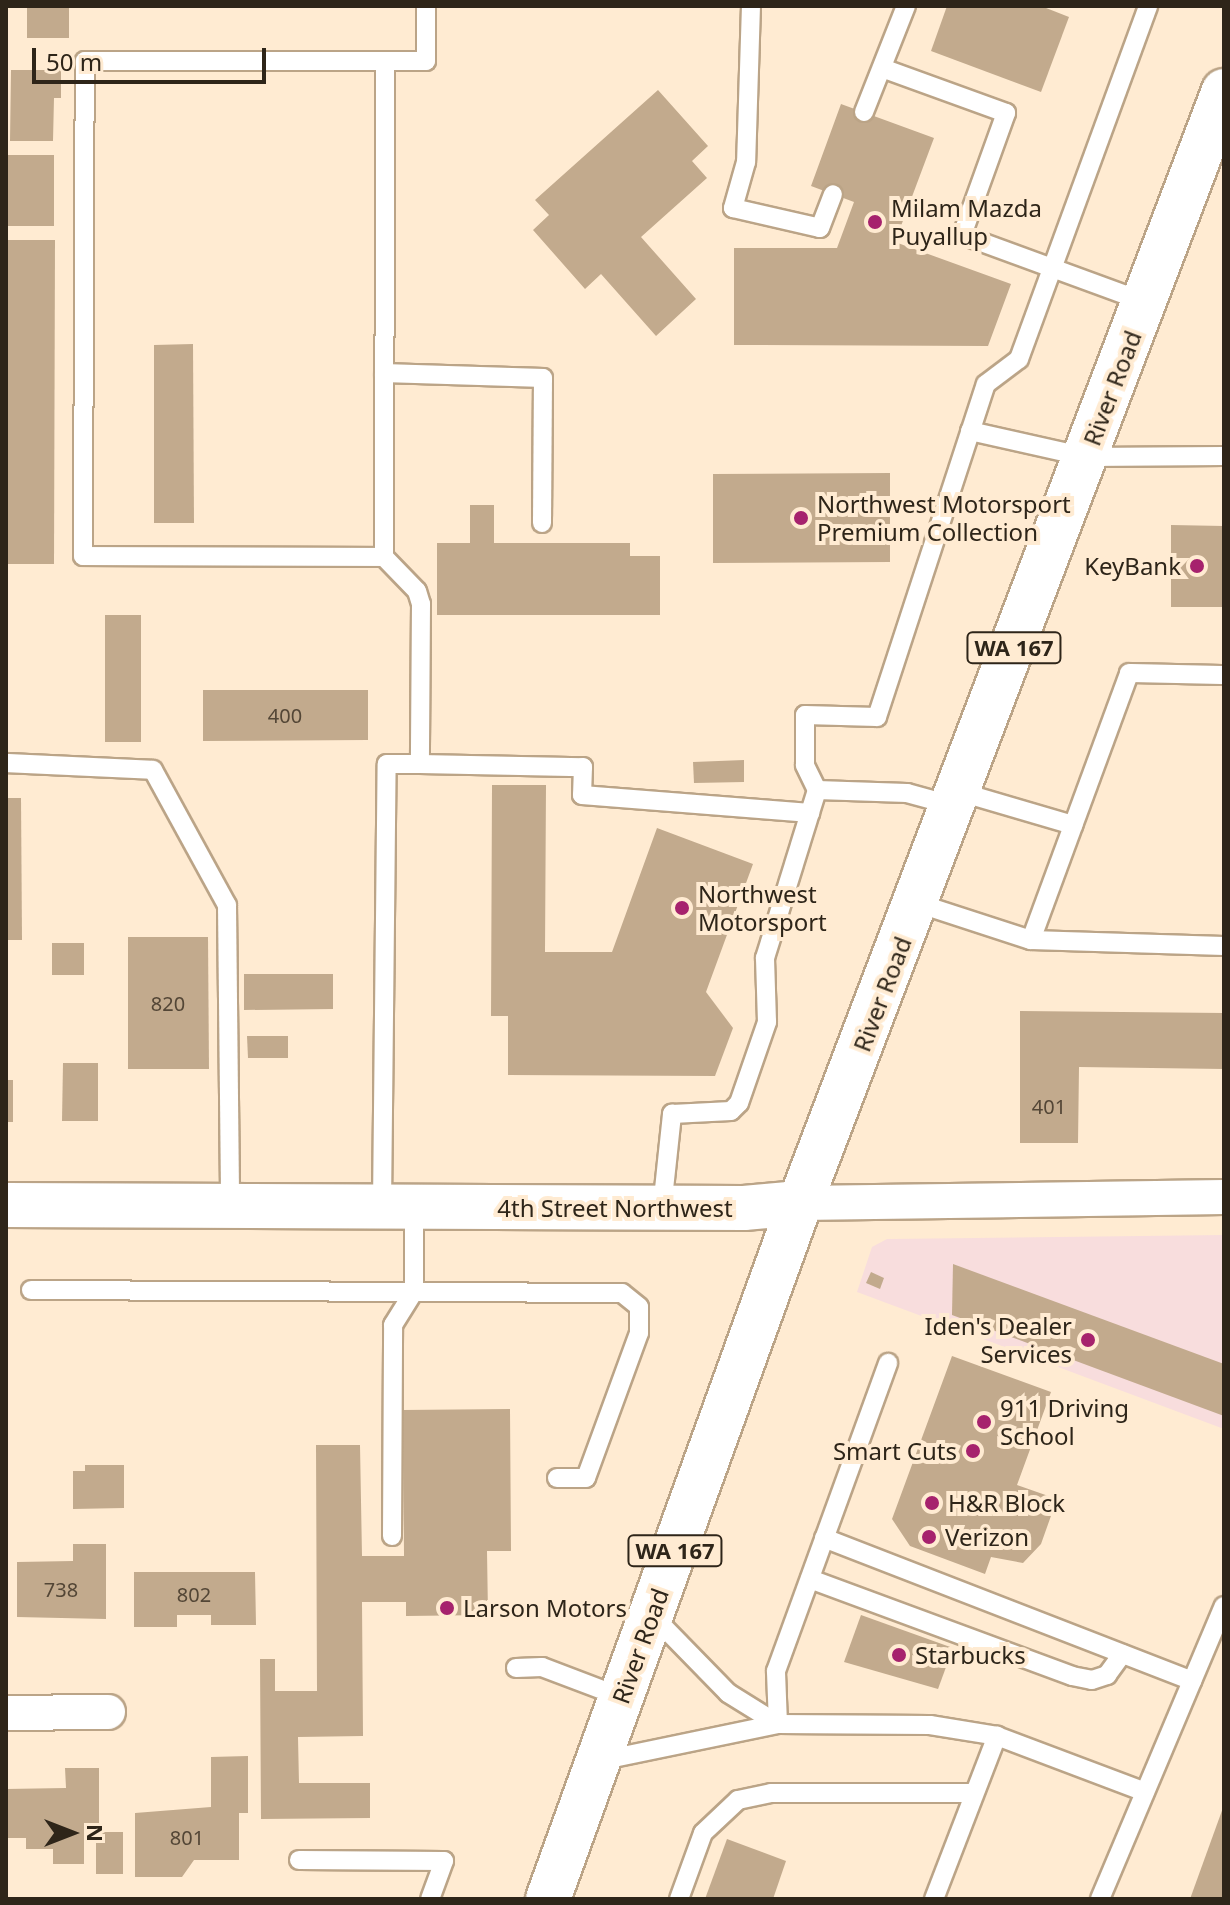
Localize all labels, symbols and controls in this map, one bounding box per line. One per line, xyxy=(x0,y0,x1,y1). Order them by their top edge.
scale bar xyxy=(36,32,270,82)
text: 50 m xyxy=(46,45,102,78)
place label: Milam Mazda Puyallup xyxy=(891,194,1042,250)
marker: Milam Mazda Puyallup xyxy=(866,213,884,231)
street label: River Road xyxy=(1077,327,1147,449)
place label: Northwest Motorsport Premium Collection xyxy=(817,490,1071,546)
marker: Northwest Motorsport Premium Collection xyxy=(792,509,810,527)
place label: KeyBank xyxy=(1084,552,1181,580)
marker: KeyBank xyxy=(1188,557,1206,575)
road number: WA 167 xyxy=(966,630,1062,666)
house number: 400 xyxy=(268,703,302,727)
place label: Northwest Motorsport xyxy=(698,880,827,936)
marker: Northwest Motorsport xyxy=(673,899,691,917)
street label: River Road xyxy=(847,933,917,1055)
house number: 820 xyxy=(151,991,185,1015)
house number: 401 xyxy=(1032,1094,1066,1118)
street label: 4th Street Northwest xyxy=(497,1194,733,1222)
place label: Iden's Dealer Services xyxy=(924,1312,1072,1368)
marker: Iden's Dealer Services xyxy=(1079,1331,1097,1349)
place label: 911 Driving School xyxy=(1000,1394,1129,1450)
marker: 911 Driving School xyxy=(975,1413,993,1431)
place label: Smart Cuts xyxy=(833,1437,957,1465)
marker: Smart Cuts xyxy=(964,1442,982,1460)
place label: H&R Block xyxy=(948,1489,1065,1517)
marker: H&R Block xyxy=(923,1494,941,1512)
place label: Verizon xyxy=(945,1523,1029,1551)
marker: Verizon xyxy=(920,1528,938,1546)
road number: WA 167 xyxy=(627,1533,723,1569)
house number: 738 xyxy=(44,1577,78,1601)
house number: 802 xyxy=(177,1582,211,1606)
street label: River Road xyxy=(606,1584,674,1708)
place label: Larson Motors xyxy=(463,1594,627,1622)
marker: Larson Motors xyxy=(438,1599,456,1617)
place label: Starbucks xyxy=(915,1641,1026,1669)
marker: Starbucks xyxy=(890,1646,908,1664)
north arrow xyxy=(32,1793,112,1873)
text: N xyxy=(81,1824,111,1842)
house number: 801 xyxy=(170,1825,204,1849)

